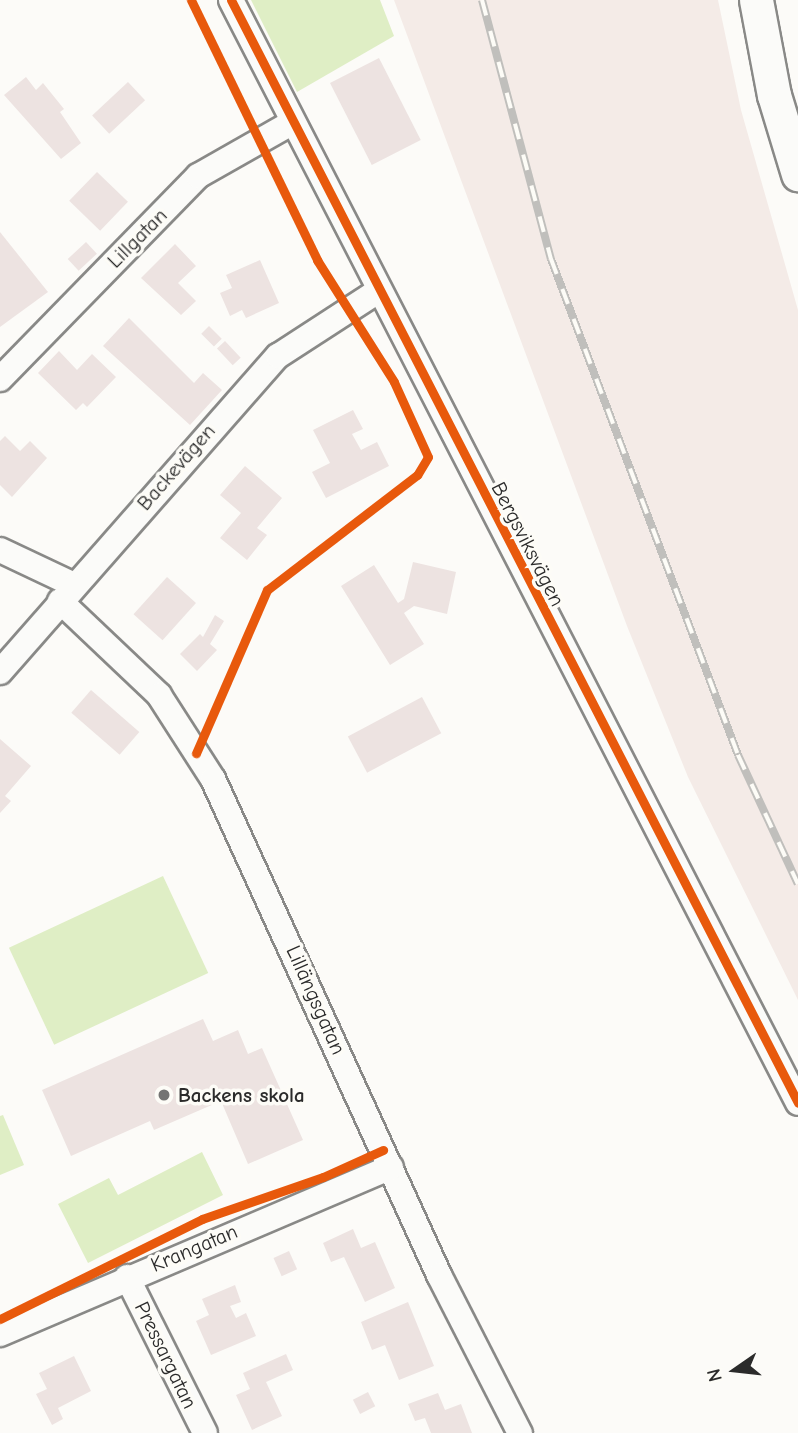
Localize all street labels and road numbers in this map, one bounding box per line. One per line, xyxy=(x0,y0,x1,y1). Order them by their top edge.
street label: Lillgatan xyxy=(102,203,172,273)
street label: Backevägen xyxy=(131,418,221,516)
street label: Bergsviksvägen xyxy=(486,478,570,610)
street label: Lillängsgatan xyxy=(281,942,351,1058)
street label: Krangatan xyxy=(147,1218,241,1278)
street label: Pressargatan xyxy=(129,1297,203,1413)

